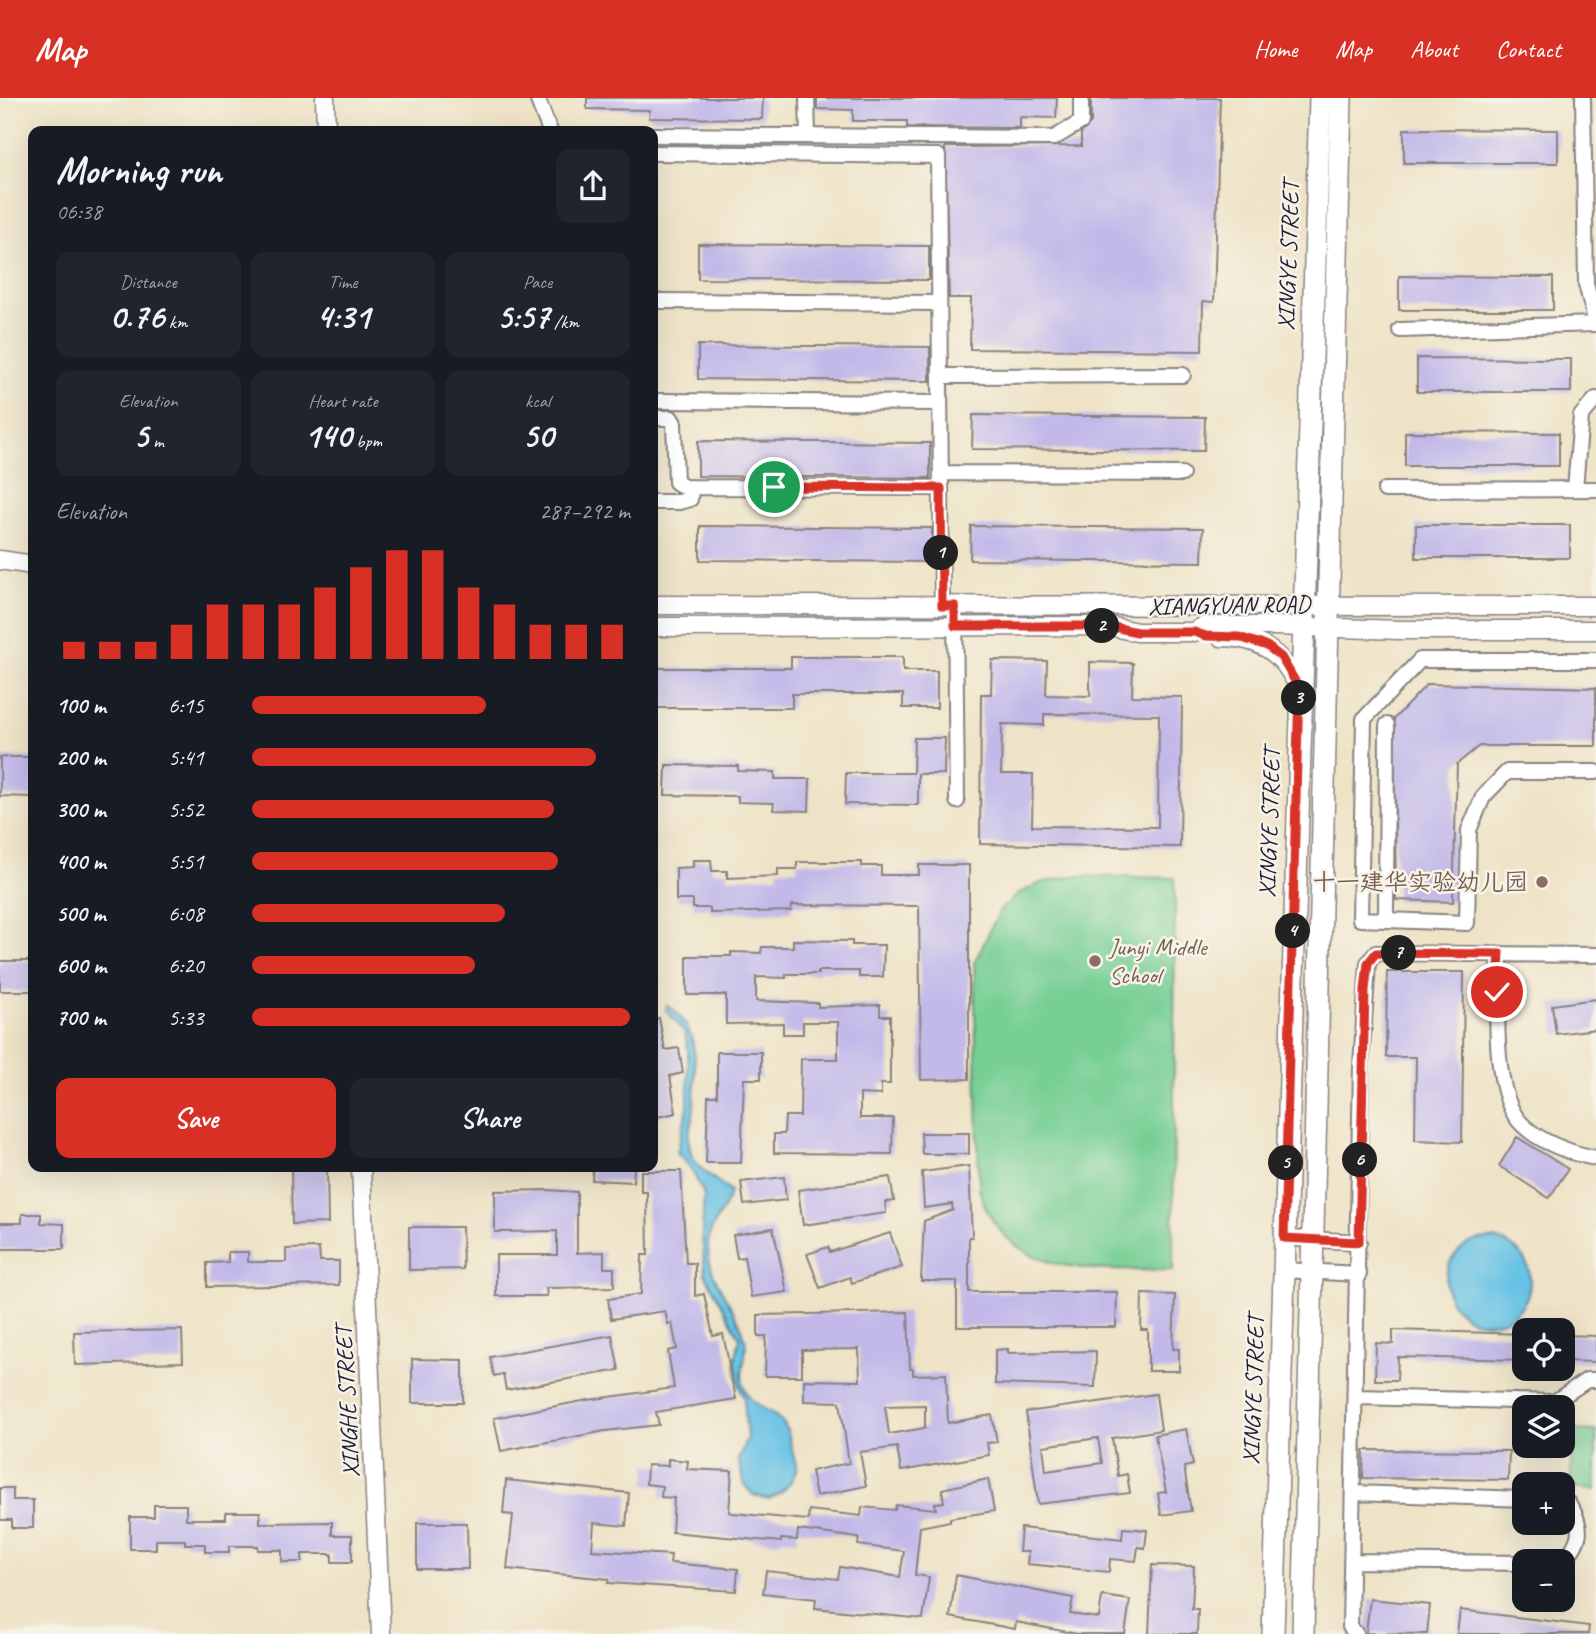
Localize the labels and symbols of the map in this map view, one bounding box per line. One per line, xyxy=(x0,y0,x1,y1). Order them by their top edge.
street label: XINGYE STREET xyxy=(1270,175,1306,331)
pin xyxy=(744,457,804,517)
pin: 1 xyxy=(923,536,958,570)
street label: XIANGYUAN ROAD xyxy=(1148,589,1312,621)
pin: 2 xyxy=(1084,608,1120,644)
pin: 3 xyxy=(1282,680,1316,716)
street label: XINGYE STREET xyxy=(1251,742,1287,898)
place label: 十一建华实验幼儿园 xyxy=(1312,867,1528,897)
marker: 十一建华实验幼儿园 xyxy=(1534,874,1550,890)
pin: 4 xyxy=(1276,914,1310,948)
place label: Junyi Middle School xyxy=(1108,932,1209,990)
pin: 7 xyxy=(1382,936,1416,970)
marker: Junyi Middle School xyxy=(1087,953,1103,969)
pin xyxy=(1467,962,1527,1022)
pin: 6 xyxy=(1342,1142,1378,1178)
pin: 5 xyxy=(1268,1146,1304,1180)
street label: XINGYE STREET xyxy=(1235,1309,1271,1465)
street label: XINGHE STREET xyxy=(328,1320,366,1478)

